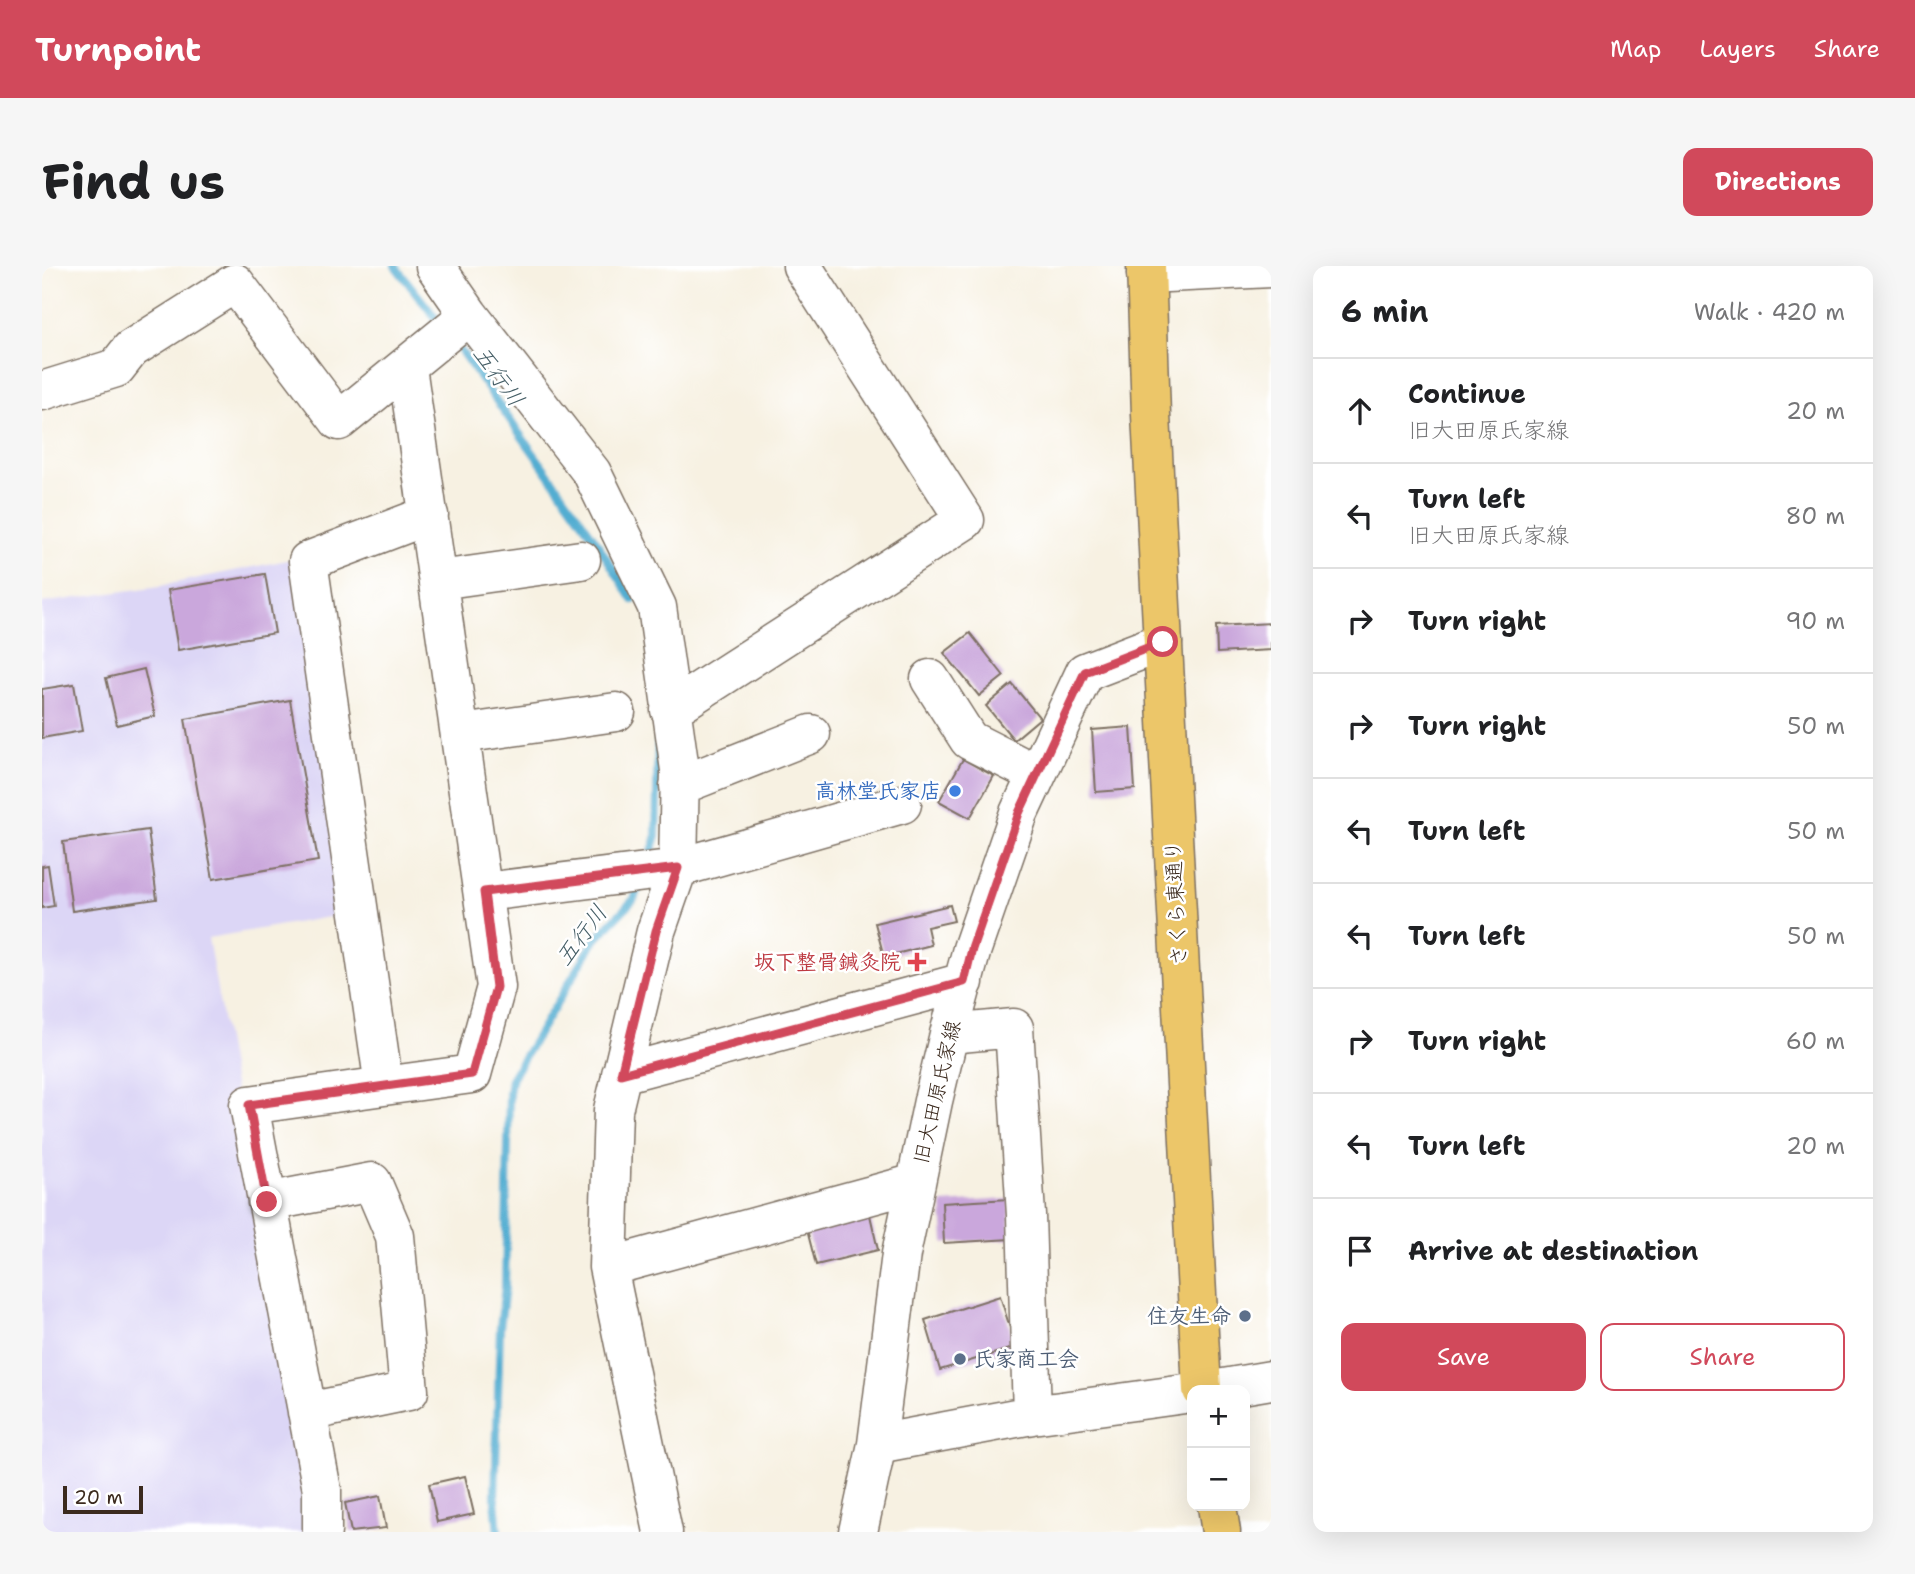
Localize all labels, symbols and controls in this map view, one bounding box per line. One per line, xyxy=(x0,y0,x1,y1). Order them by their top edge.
text: Turnpoint xyxy=(35,27,201,72)
text: Map xyxy=(1610,33,1661,65)
text: Layers xyxy=(1699,33,1776,65)
text: Share xyxy=(1814,33,1880,65)
button: Directions xyxy=(1683,148,1873,216)
text: Find us xyxy=(42,149,225,215)
text: 6 min xyxy=(1341,291,1428,332)
text: Walk · 420 m xyxy=(1694,297,1845,327)
water label: 五行川 xyxy=(467,339,531,413)
text: Continue xyxy=(1408,376,1526,411)
icon: ahead xyxy=(1341,392,1379,430)
text: 20 m xyxy=(1786,396,1845,426)
text: 旧大田原氏家線 xyxy=(1408,415,1569,445)
text: Turn left xyxy=(1408,481,1525,516)
icon: left xyxy=(1341,497,1379,535)
text: 80 m xyxy=(1786,501,1845,531)
text: 旧大田原氏家線 xyxy=(1408,520,1569,550)
icon: right xyxy=(1341,602,1379,640)
text: Turn right xyxy=(1408,603,1546,638)
text: 90 m xyxy=(1785,606,1845,636)
route start xyxy=(1147,626,1178,657)
icon: right xyxy=(1341,707,1379,745)
text: Turn right xyxy=(1408,708,1546,743)
text: 50 m xyxy=(1787,711,1845,741)
place label: 高林堂氏家店 xyxy=(815,777,941,805)
marker: 高林堂氏家店 xyxy=(947,783,963,799)
icon: left xyxy=(1341,812,1379,850)
text: Turn left xyxy=(1408,813,1525,848)
text: 50 m xyxy=(1787,816,1845,846)
street label: さくら東通り xyxy=(1159,839,1193,967)
water label: 五行川 xyxy=(548,898,614,972)
icon: left xyxy=(1341,917,1379,955)
text: Turn left xyxy=(1408,918,1525,953)
text: 50 m xyxy=(1787,921,1845,951)
place label: 坂下整骨鍼灸院 xyxy=(754,948,901,976)
marker: 坂下整骨鍼灸院 xyxy=(907,952,927,972)
street label: 旧大田原氏家線 xyxy=(907,1017,967,1167)
icon: right xyxy=(1341,1022,1379,1060)
text: Turn right xyxy=(1408,1023,1546,1058)
text: 60 m xyxy=(1786,1026,1845,1056)
icon: left xyxy=(1341,1127,1379,1165)
text: Turn left xyxy=(1408,1128,1525,1163)
text: 20 m xyxy=(1786,1131,1845,1161)
route end xyxy=(251,1186,282,1217)
icon: arrive xyxy=(1341,1232,1379,1270)
text: Arrive at destination xyxy=(1408,1233,1698,1268)
place label: 住友生命 xyxy=(1147,1302,1231,1330)
marker: 住友生命 xyxy=(1237,1308,1253,1324)
button: Save xyxy=(1341,1323,1586,1391)
button: Share xyxy=(1600,1323,1845,1391)
place label: 氏家商工会 xyxy=(974,1345,1079,1373)
marker: 氏家商工会 xyxy=(952,1351,968,1367)
map controls xyxy=(1187,1385,1250,1511)
button: + xyxy=(1187,1385,1250,1448)
button: − xyxy=(1187,1448,1250,1511)
scale bar xyxy=(63,1483,144,1515)
text: 20 m xyxy=(74,1485,123,1510)

